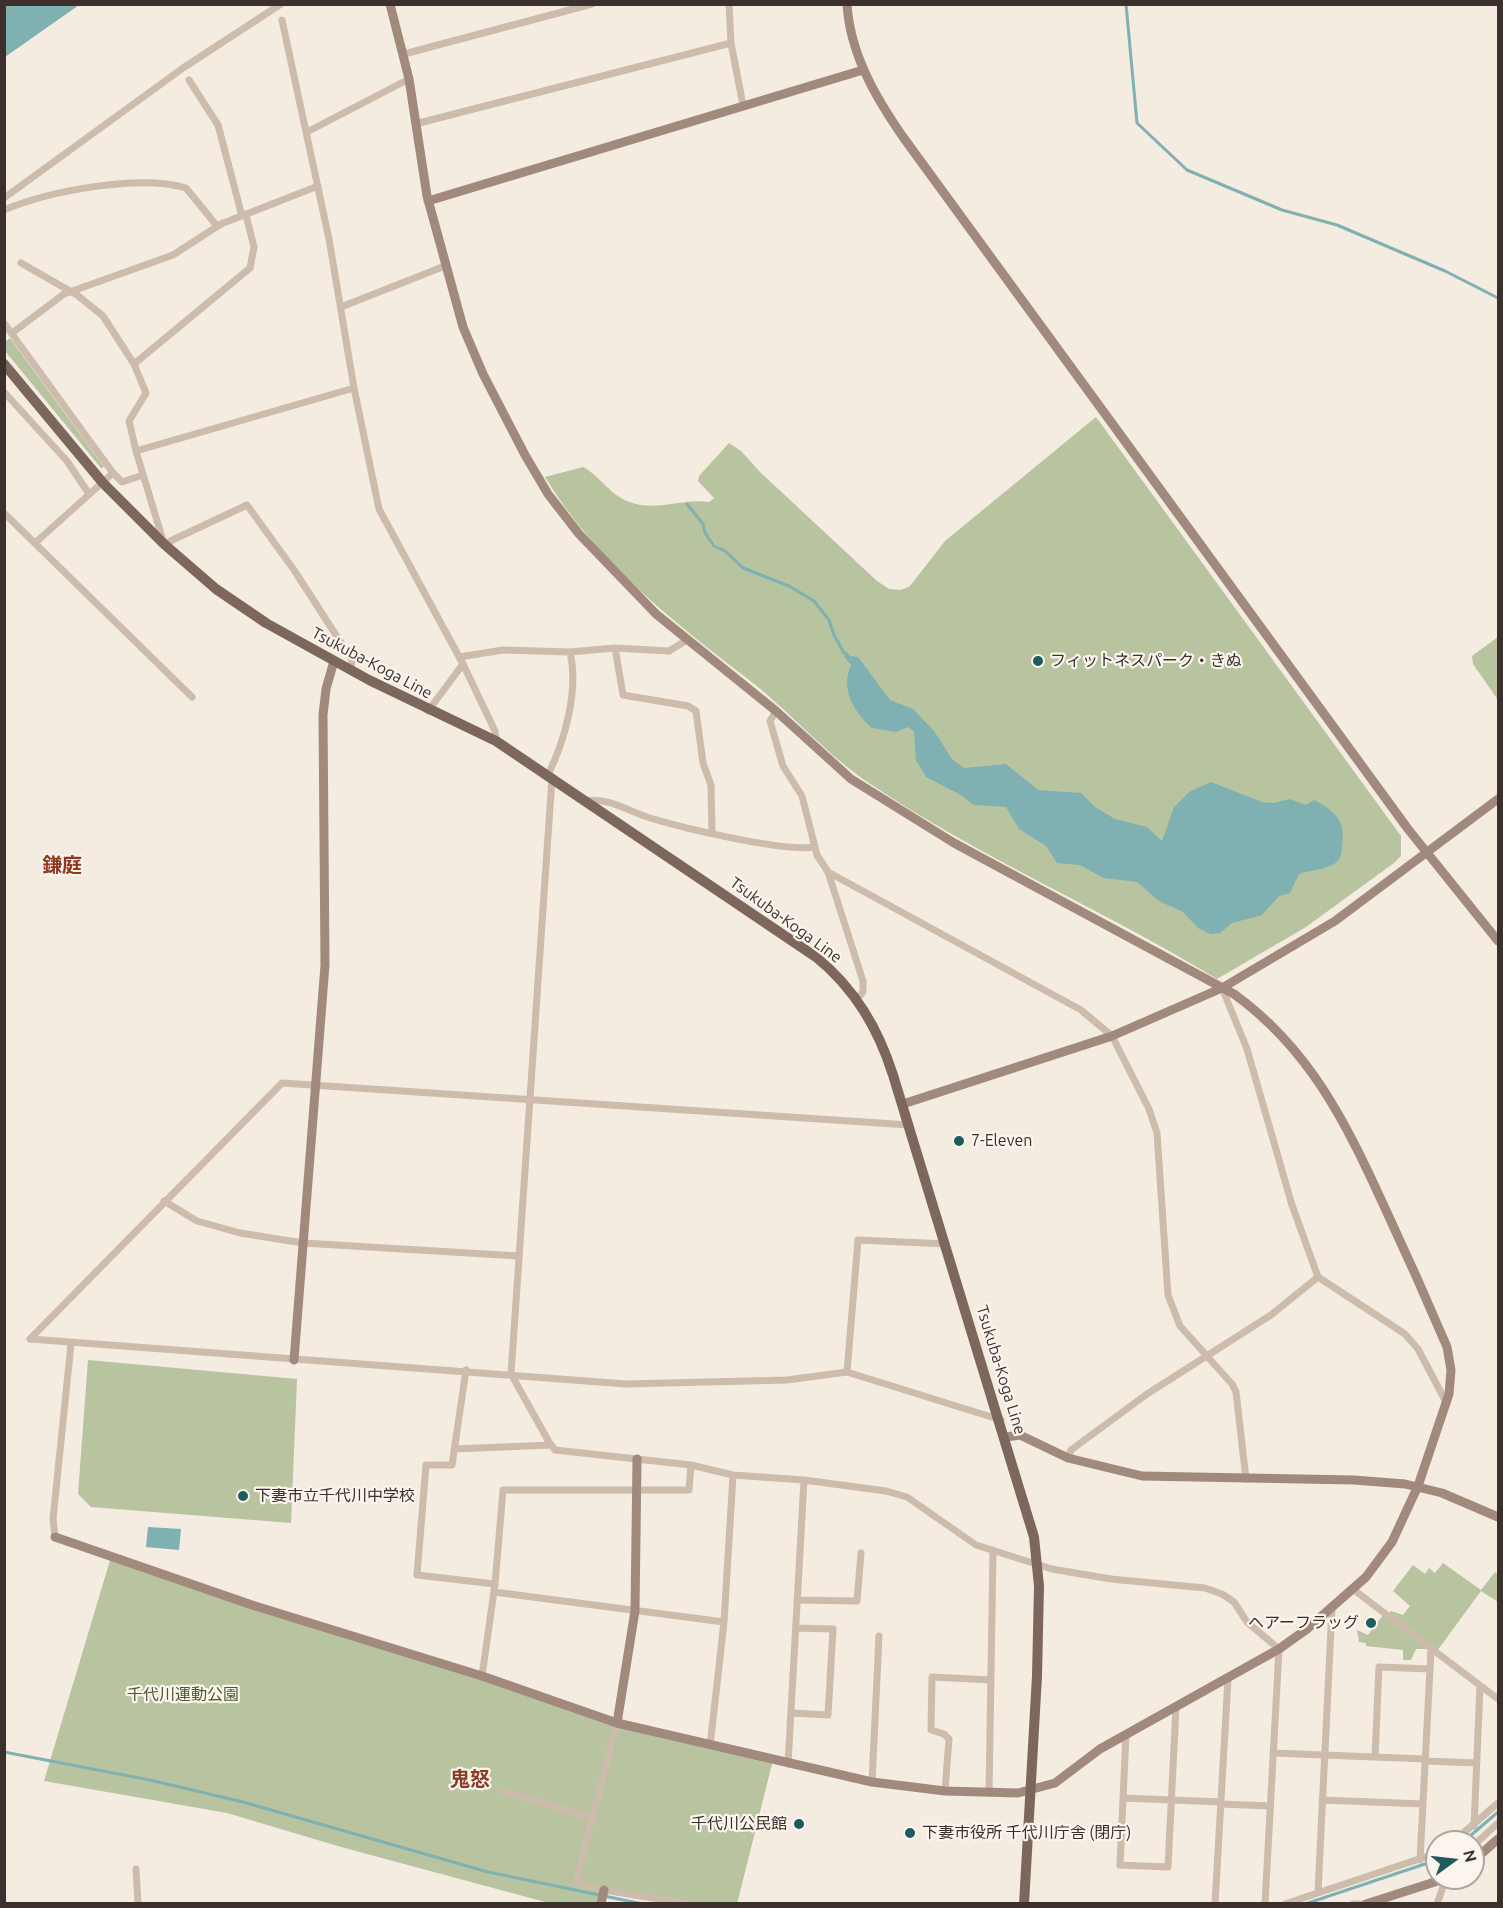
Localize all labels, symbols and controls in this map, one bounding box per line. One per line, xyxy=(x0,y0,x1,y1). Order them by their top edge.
street label: Tsukuba-Koga Line xyxy=(308,623,436,703)
place label: フィットネスパーク・きぬ xyxy=(1050,651,1242,671)
marker: フィットネスパーク・きぬ xyxy=(1031,654,1045,668)
district label: 鎌庭 xyxy=(42,853,82,877)
street label: Tsukuba-Koga Line xyxy=(726,873,846,967)
place label: 7-Eleven xyxy=(971,1131,1032,1151)
marker: 7-Eleven xyxy=(952,1134,966,1148)
street label: Tsukuba-Koga Line xyxy=(972,1303,1030,1437)
place label: 下妻市立千代川中学校 xyxy=(255,1486,415,1506)
marker: 下妻市立千代川中学校 xyxy=(236,1489,250,1503)
place label: ヘアーフラッグ xyxy=(1248,1613,1359,1633)
marker: ヘアーフラッグ xyxy=(1364,1616,1378,1630)
park label: 千代川運動公園 xyxy=(127,1685,239,1705)
district label: 鬼怒 xyxy=(450,1767,490,1791)
place label: 千代川公民館 xyxy=(691,1814,787,1834)
marker: 千代川公民館 xyxy=(792,1817,806,1831)
place label: 下妻市役所 千代川庁舎 (閉庁) xyxy=(922,1823,1131,1843)
marker: 下妻市役所 千代川庁舎 (閉庁) xyxy=(903,1826,917,1840)
north arrow xyxy=(1425,1830,1485,1890)
text: N xyxy=(1460,1848,1481,1864)

